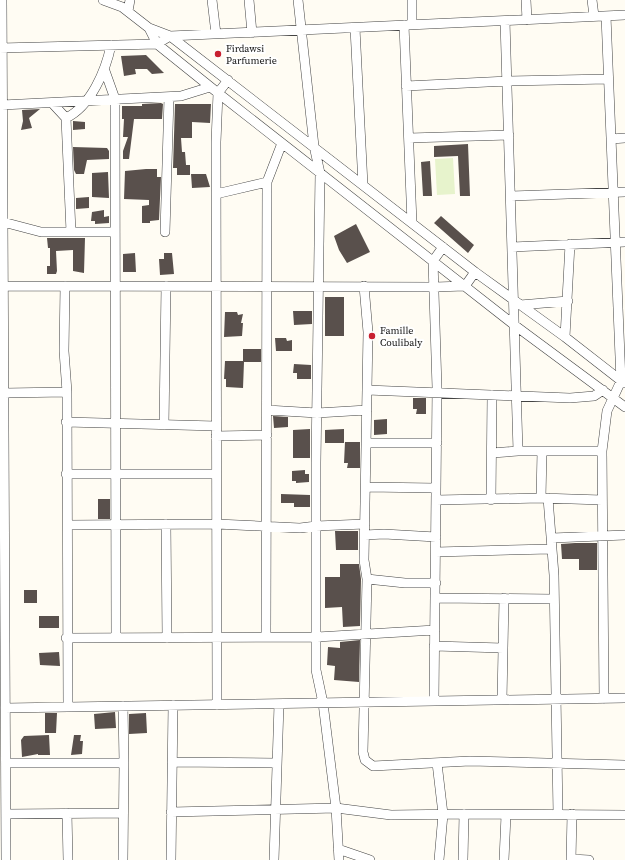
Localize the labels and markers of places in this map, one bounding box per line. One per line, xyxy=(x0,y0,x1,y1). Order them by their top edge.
place label: Firdawsi Parfumerie xyxy=(226,42,277,67)
marker: Firdawsi Parfumerie xyxy=(213,49,223,59)
place label: Famille Coulibaly xyxy=(380,324,423,349)
marker: Famille Coulibaly xyxy=(367,331,377,341)

